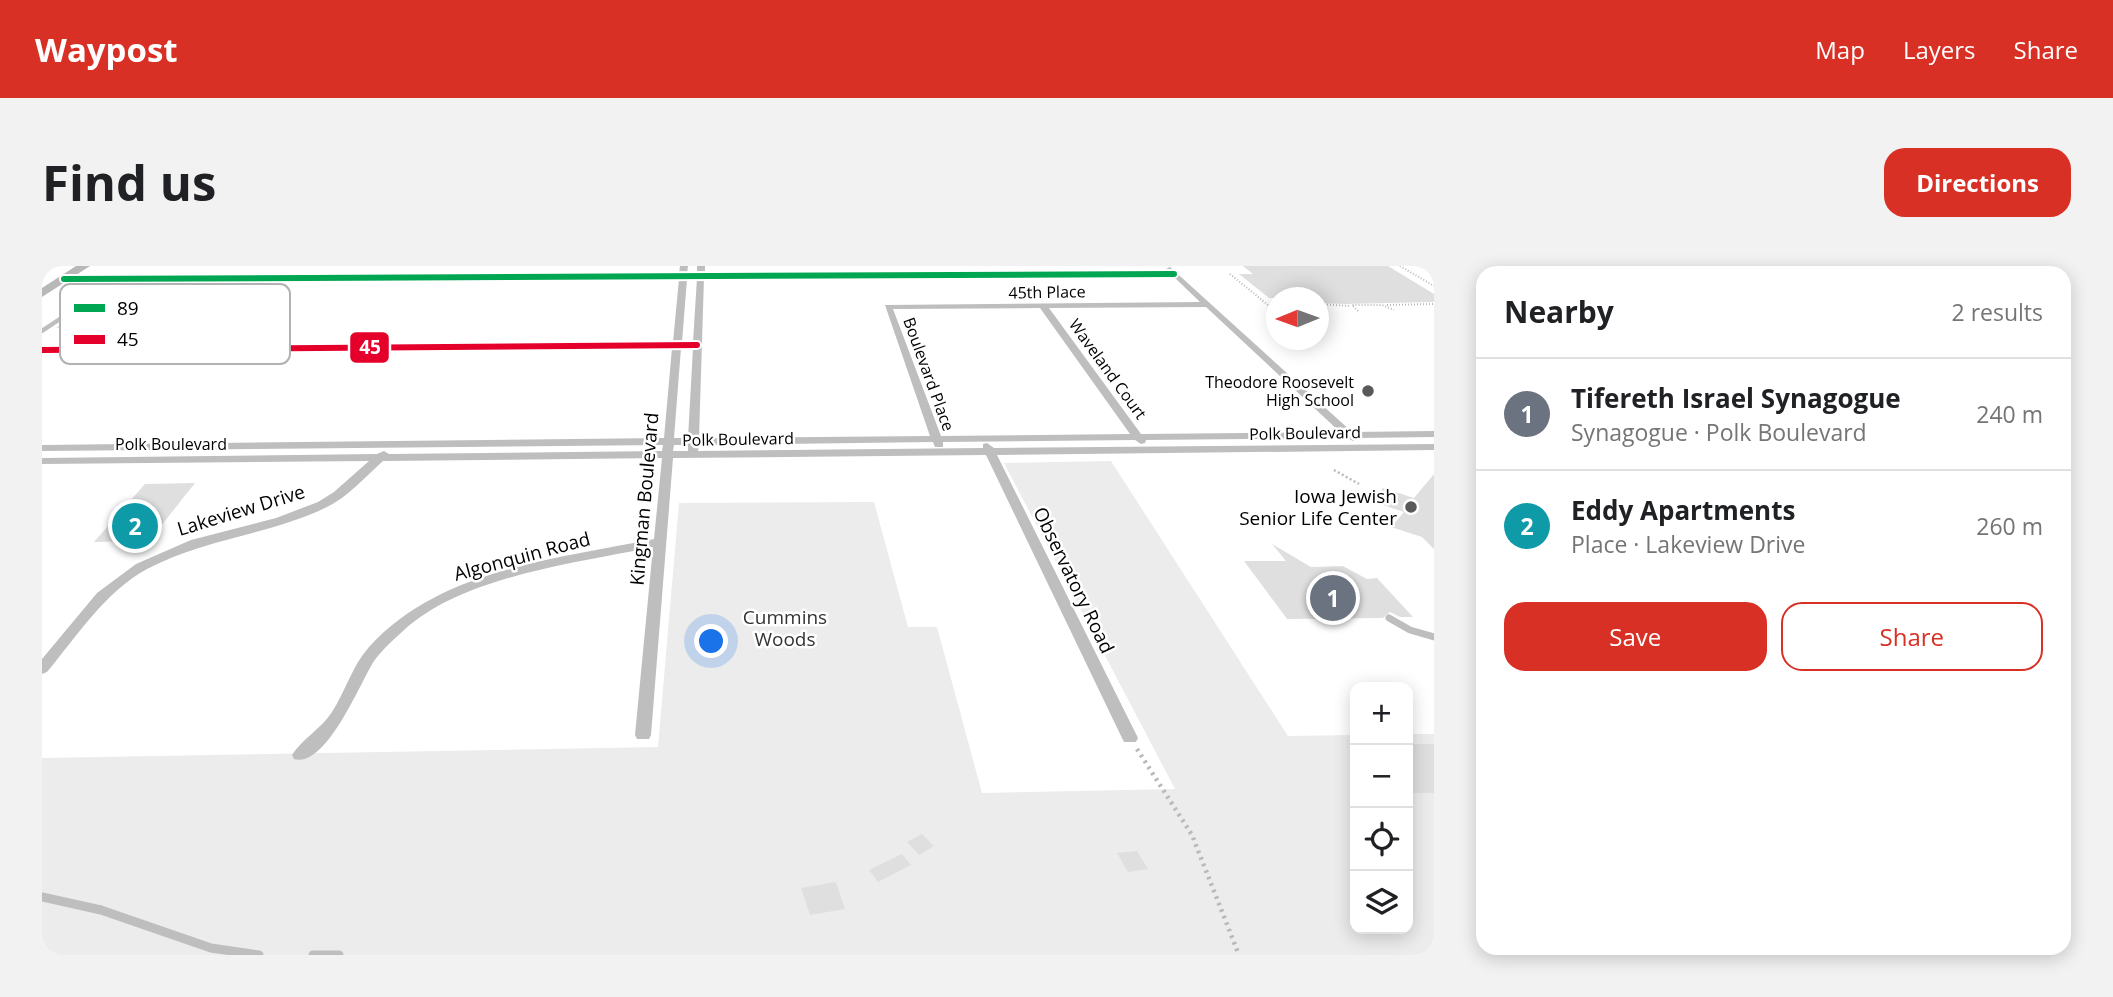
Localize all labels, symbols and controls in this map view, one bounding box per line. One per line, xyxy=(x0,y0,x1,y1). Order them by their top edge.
text: Waypost xyxy=(35,27,178,72)
text: Map xyxy=(1815,33,1865,66)
text: Layers xyxy=(1903,33,1976,66)
text: Share xyxy=(2014,33,2078,66)
button: Directions xyxy=(1884,148,2071,217)
text: Find us xyxy=(42,149,216,215)
street label: 45th Place xyxy=(1008,280,1086,304)
legend xyxy=(60,284,290,364)
north arrow xyxy=(1266,287,1329,350)
text: Nearby xyxy=(1504,291,1614,332)
text: 89 xyxy=(117,295,139,321)
text: 2 results xyxy=(1952,296,2043,328)
street label: Boulevard Place xyxy=(898,314,960,434)
street label: Waveland Court xyxy=(1064,314,1152,424)
text: 45 xyxy=(117,326,139,352)
line badge: 45 xyxy=(349,331,390,364)
text: 45 xyxy=(359,334,381,360)
place label: Theodore Roosevelt High School xyxy=(1205,371,1354,411)
text: Tifereth Israel Synagogue xyxy=(1571,380,1901,416)
marker: Theodore Roosevelt High School xyxy=(1360,383,1376,399)
text: 1 xyxy=(1520,398,1534,430)
text: 240 m xyxy=(1976,398,2043,430)
street label: Kingman Boulevard xyxy=(623,411,665,587)
text: Synagogue · Polk Boulevard xyxy=(1571,416,1867,448)
street label: Polk Boulevard xyxy=(1249,421,1361,445)
street label: Polk Boulevard xyxy=(682,427,794,451)
street label: Polk Boulevard xyxy=(115,433,227,455)
street label: Lakeview Drive xyxy=(174,478,308,542)
place label: Iowa Jewish Senior Life Center xyxy=(1239,483,1397,531)
text: Eddy Apartments xyxy=(1571,492,1795,528)
marker: Iowa Jewish Senior Life Center xyxy=(1403,499,1419,515)
pin: 2 xyxy=(112,500,158,552)
street label: Observatory Road xyxy=(1027,503,1121,657)
text: 2 xyxy=(1520,510,1534,542)
text: 260 m xyxy=(1976,510,2043,542)
street label: Algonquin Road xyxy=(451,525,593,587)
text: Place · Lakeview Drive xyxy=(1571,528,1805,560)
pin: 1 xyxy=(1310,572,1356,624)
button: Save xyxy=(1504,602,1767,671)
button: Share xyxy=(1781,602,2043,671)
park label: Cummins Woods xyxy=(743,604,827,652)
your location xyxy=(694,624,728,658)
map controls xyxy=(1350,682,1413,934)
button: + xyxy=(1350,682,1413,745)
button: − xyxy=(1350,745,1413,808)
button: locate xyxy=(1350,808,1413,871)
button: layers xyxy=(1350,871,1413,934)

